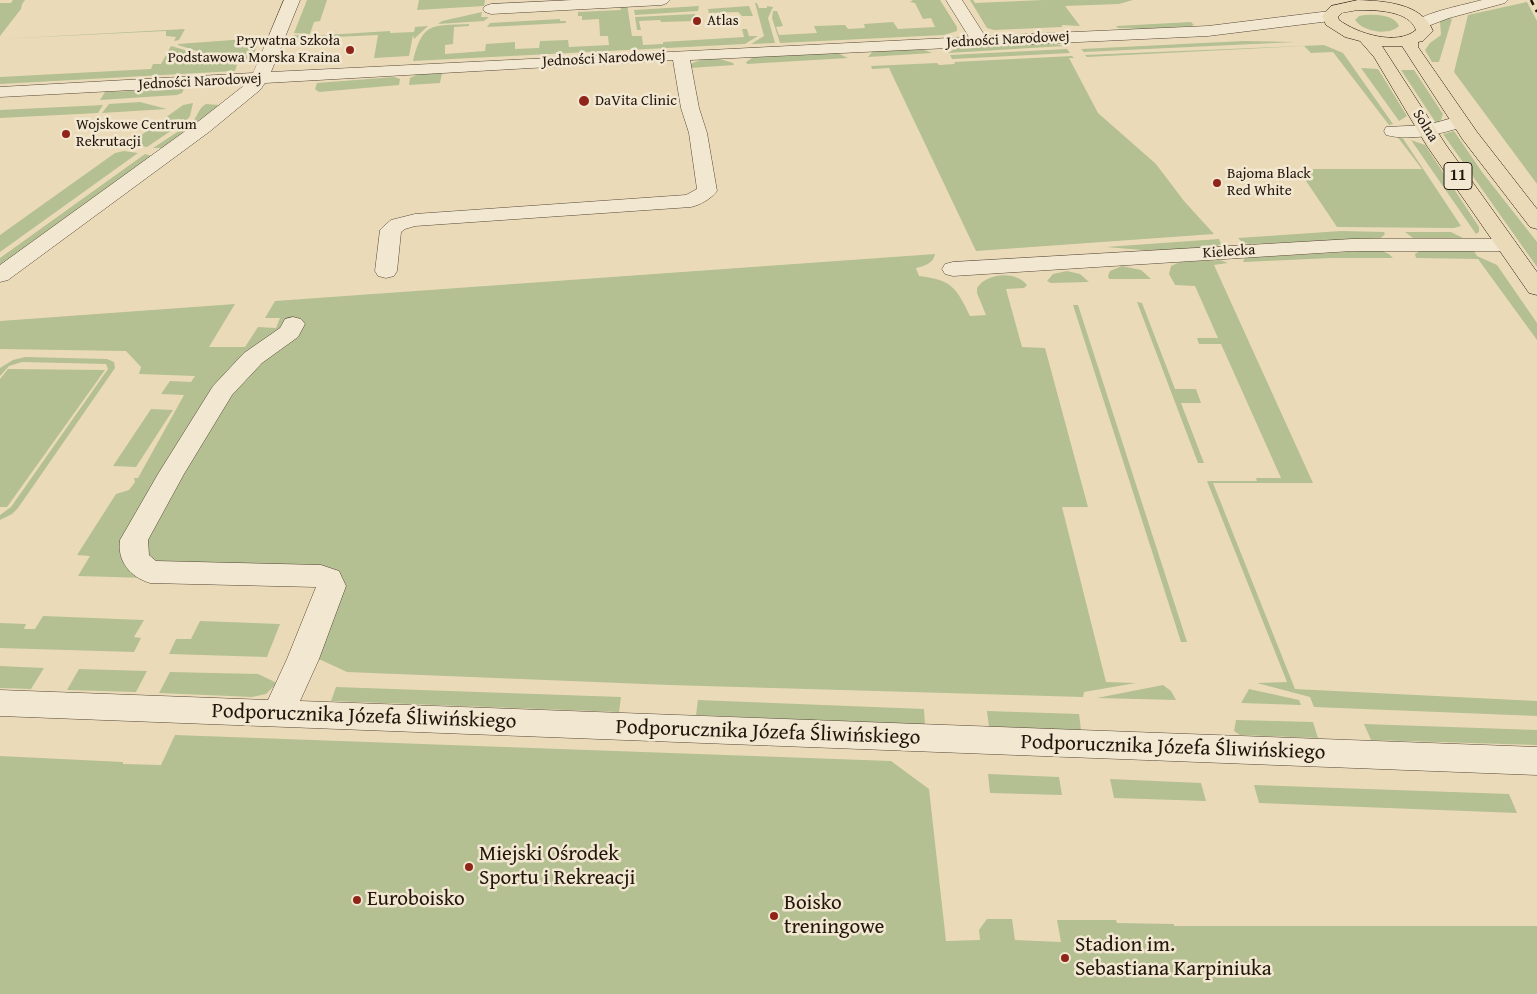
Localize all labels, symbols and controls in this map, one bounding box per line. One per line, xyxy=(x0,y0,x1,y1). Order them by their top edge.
place label: Atlas xyxy=(707,12,739,30)
marker: Atlas xyxy=(691,15,703,27)
street label: Jedności Narodowej xyxy=(946,28,1070,52)
place label: Prywatna Szkoła Podstawowa Morska Kraina xyxy=(168,32,340,67)
marker: Prywatna Szkoła Podstawowa Morska Kraina xyxy=(344,44,356,56)
street label: Jedności Narodowej xyxy=(542,47,666,71)
street label: Jedności Narodowej xyxy=(138,70,262,94)
place label: DaVita Clinic xyxy=(595,92,677,110)
marker: DaVita Clinic xyxy=(577,94,591,108)
street label: Solna xyxy=(1408,107,1442,145)
place label: Wojskowe Centrum Rekrutacji xyxy=(76,116,197,151)
marker: Wojskowe Centrum Rekrutacji xyxy=(60,128,72,140)
road number: 11 xyxy=(1444,162,1472,190)
place label: Bajoma Black Red White xyxy=(1227,165,1311,200)
marker: Bajoma Black Red White xyxy=(1211,177,1223,189)
street label: Kielecka xyxy=(1202,241,1256,263)
street label: Podporucznika Józefa Śliwińskiego xyxy=(211,699,517,735)
street label: Podporucznika Józefa Śliwińskiego xyxy=(615,715,921,751)
street label: Podporucznika Józefa Śliwińskiego xyxy=(1020,730,1326,766)
place label: Miejski Ośrodek Sportu i Rekreacji xyxy=(479,842,635,892)
marker: Miejski Ośrodek Sportu i Rekreacji xyxy=(463,861,475,873)
place label: Euroboisko xyxy=(367,887,465,913)
place label: Boisko treningowe xyxy=(784,891,884,941)
marker: Euroboisko xyxy=(351,894,363,906)
marker: Boisko treningowe xyxy=(768,910,780,922)
place label: Stadion im. Sebastiana Karpiniuka xyxy=(1075,933,1272,983)
marker: Stadion im. Sebastiana Karpiniuka xyxy=(1059,952,1071,964)

